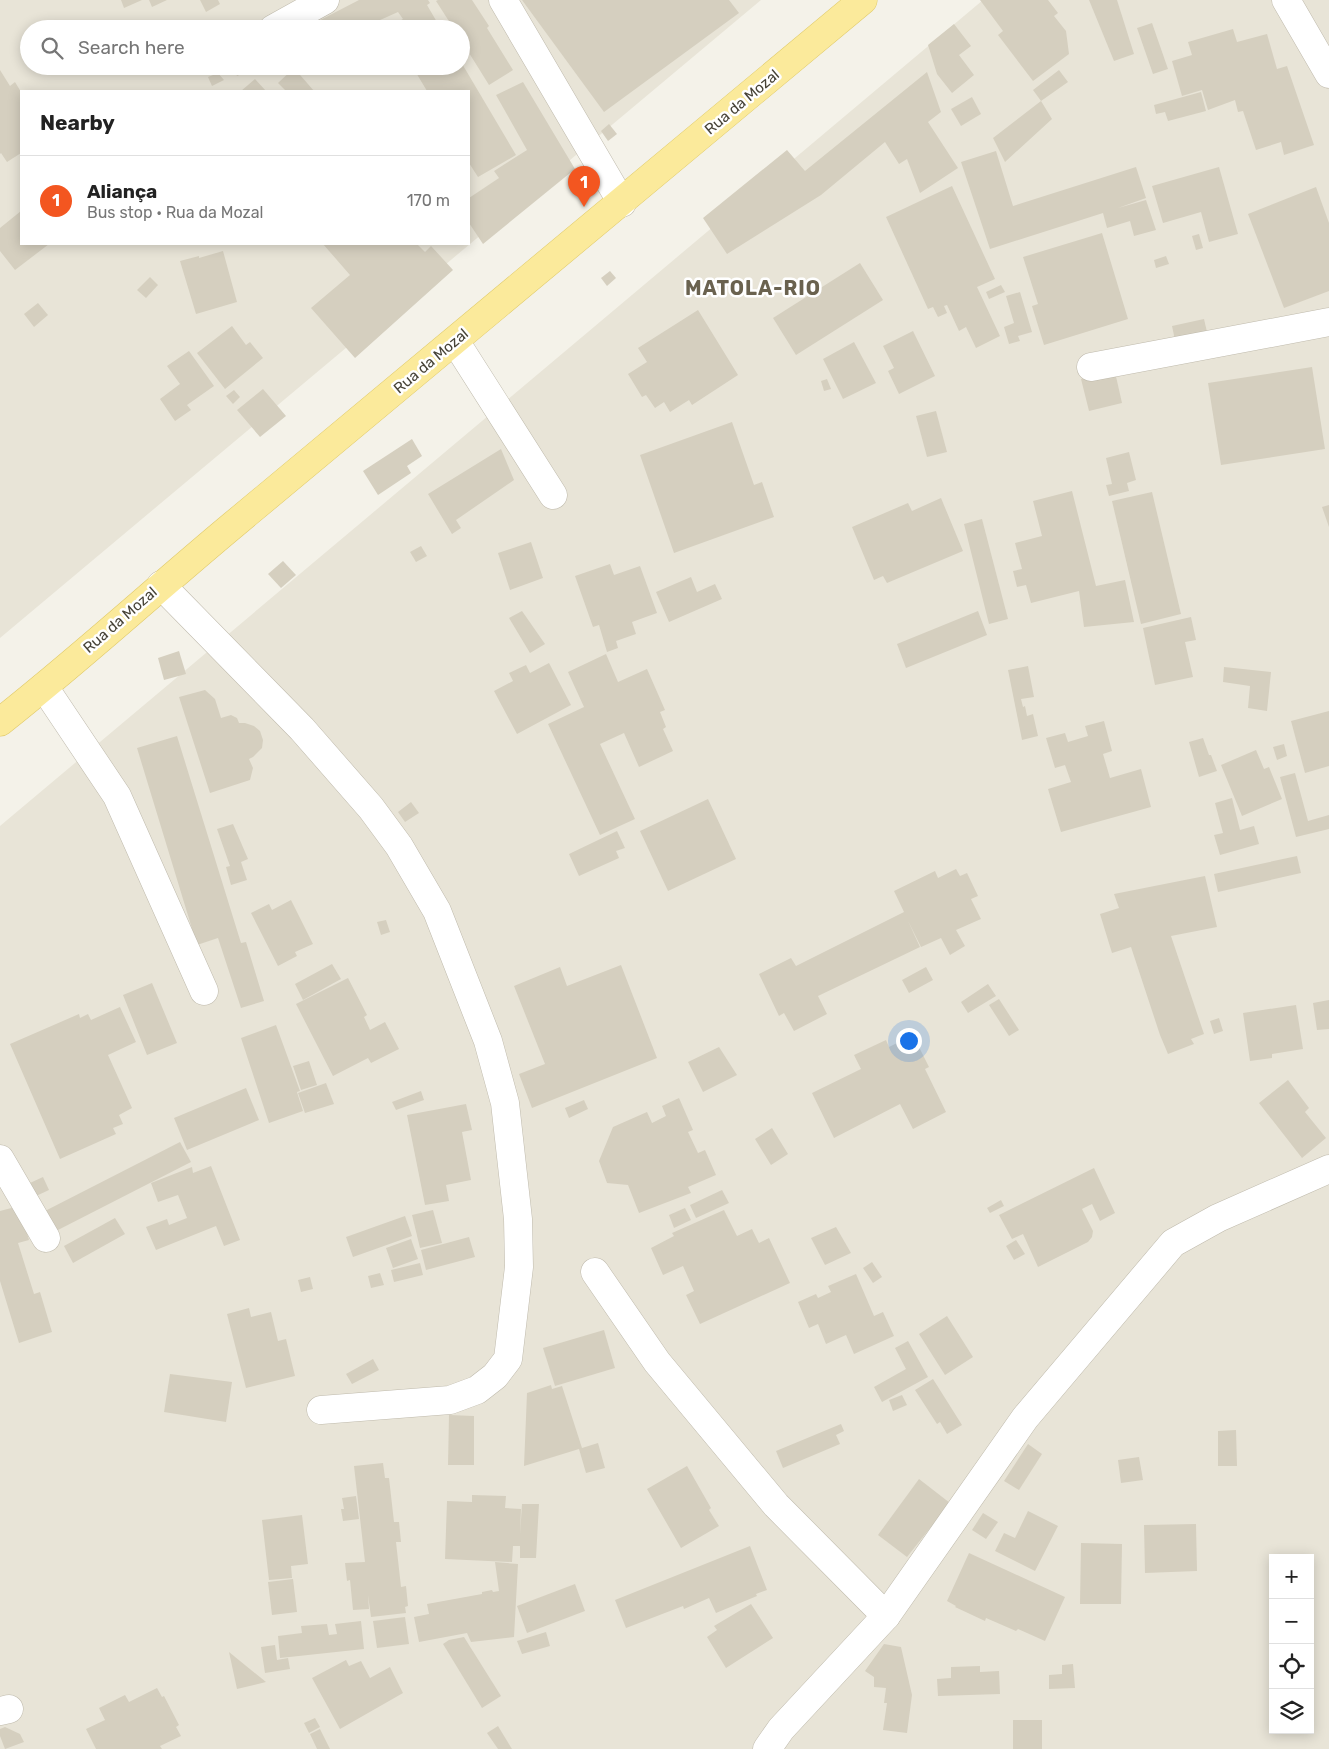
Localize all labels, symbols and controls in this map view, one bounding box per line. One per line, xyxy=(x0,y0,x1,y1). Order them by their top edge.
search box xyxy=(20,20,470,75)
icon: search xyxy=(38,34,66,62)
text: Search here xyxy=(78,36,185,59)
street label: Rua da Mozal xyxy=(701,66,783,138)
text: Nearby xyxy=(40,110,115,135)
pin: 1 xyxy=(568,166,600,207)
text: Aliança xyxy=(87,180,157,203)
text: 1 xyxy=(52,191,60,210)
text: 170 m xyxy=(407,191,450,210)
text: Bus stop · Rua da Mozal xyxy=(87,203,263,222)
district label: MATOLA-RIO xyxy=(685,276,821,300)
street label: Rua da Mozal xyxy=(390,325,472,397)
street label: Rua da Mozal xyxy=(79,583,161,657)
your location xyxy=(896,1028,922,1054)
map controls xyxy=(1269,1554,1314,1734)
button: + xyxy=(1269,1554,1314,1599)
button: − xyxy=(1269,1599,1314,1644)
button: locate xyxy=(1269,1644,1314,1689)
button: layers xyxy=(1269,1689,1314,1734)

